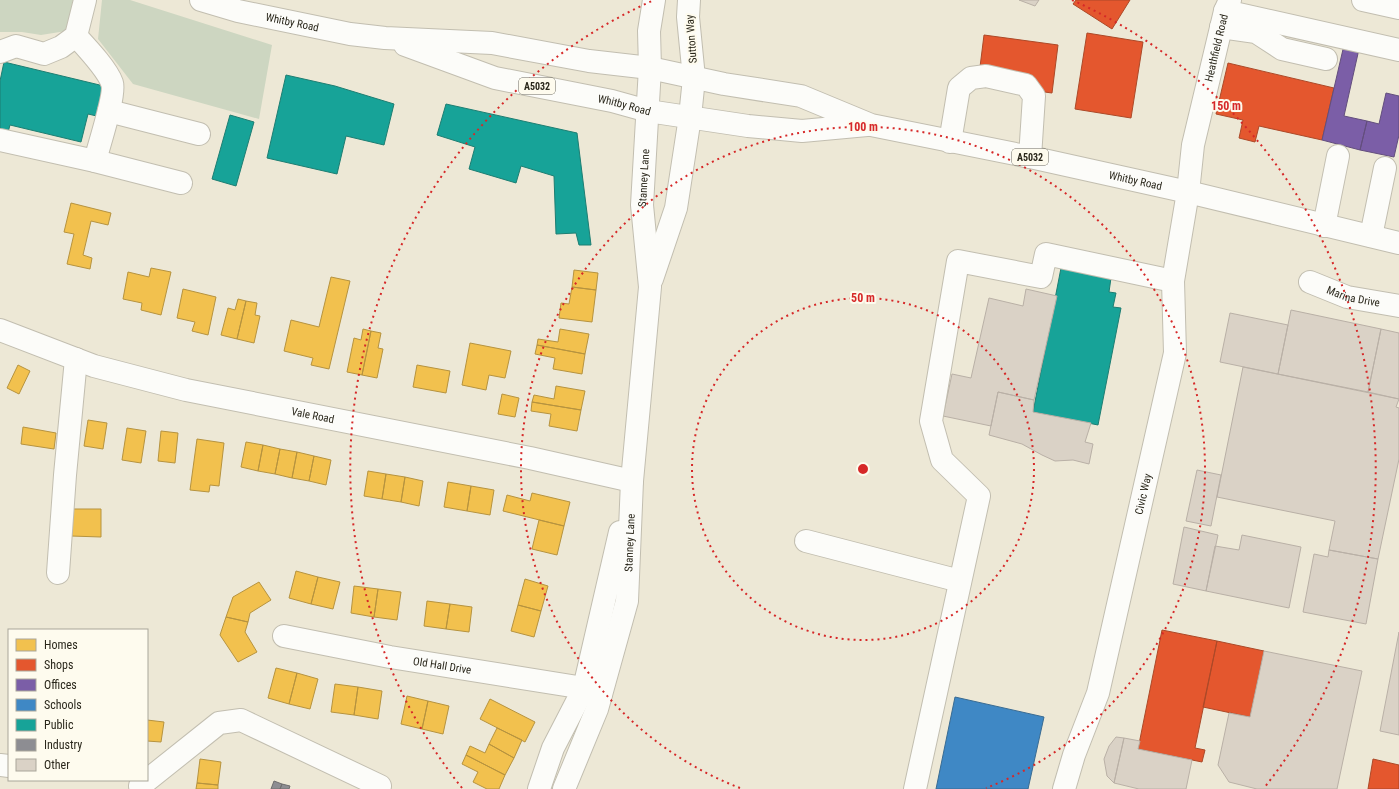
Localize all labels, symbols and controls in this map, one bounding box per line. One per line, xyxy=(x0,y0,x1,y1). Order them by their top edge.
street label: Whitby Road xyxy=(264,11,320,34)
street label: Heathfield Road xyxy=(1202,13,1231,83)
street label: Sutton Way xyxy=(683,14,700,64)
road number: A5032 xyxy=(519,78,555,94)
street label: Whitby Road xyxy=(597,92,652,118)
text: 150 m xyxy=(1211,99,1241,113)
text: 100 m xyxy=(848,120,878,134)
street label: Stanney Lane xyxy=(636,149,652,207)
road number: A5032 xyxy=(1012,149,1048,165)
street label: Whitby Road xyxy=(1108,169,1163,193)
street label: Marina Drive xyxy=(1325,283,1381,310)
text: 50 m xyxy=(851,291,875,305)
street label: Vale Road xyxy=(290,405,335,426)
centre of rings xyxy=(856,462,870,476)
street label: Civic Way xyxy=(1133,472,1155,516)
street label: Stanney Lane xyxy=(622,513,638,572)
legend xyxy=(8,629,148,781)
text: Homes xyxy=(44,638,78,652)
street label: Old Hall Drive xyxy=(412,655,472,677)
text: Shops xyxy=(44,658,73,672)
text: Offices xyxy=(44,678,77,692)
text: Schools xyxy=(44,698,82,712)
text: Public xyxy=(44,718,74,732)
text: Industry xyxy=(44,738,82,752)
text: Other xyxy=(44,758,70,772)

